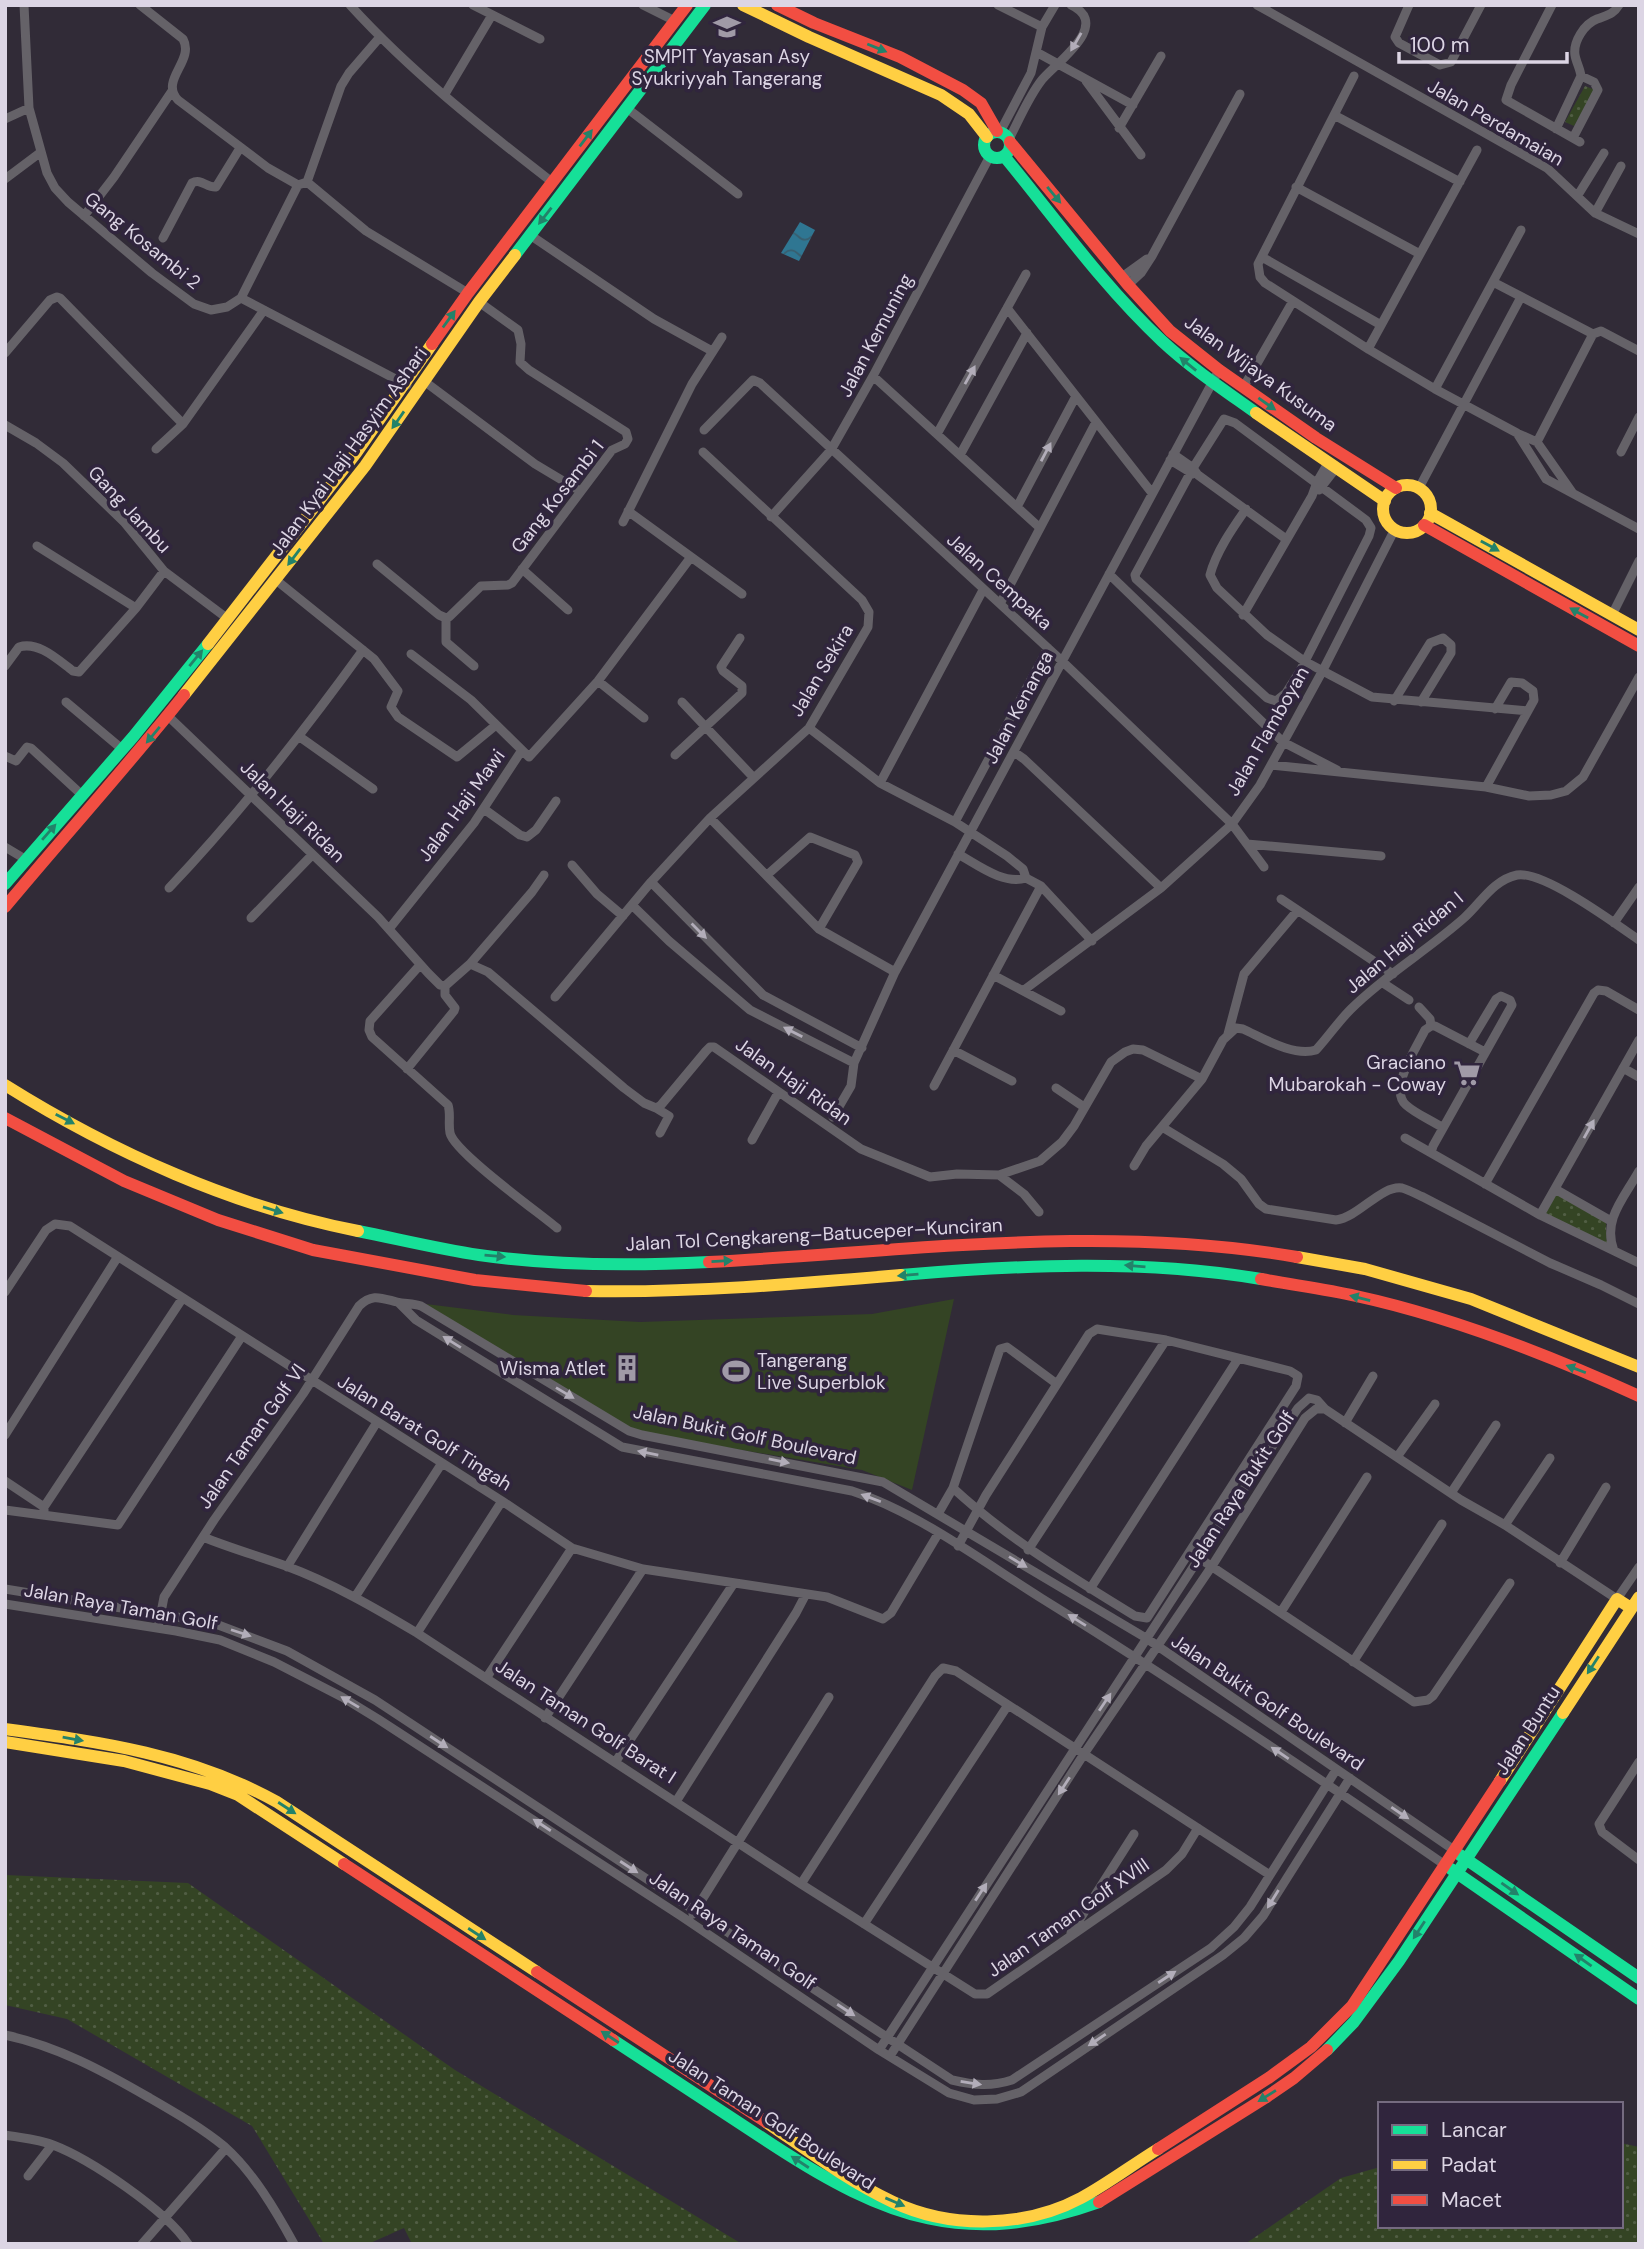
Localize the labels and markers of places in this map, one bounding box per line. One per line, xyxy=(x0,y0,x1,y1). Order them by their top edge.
school or university icon: SMPIT Yayasan Asy Syukriyyah Tangerang xyxy=(712,12,742,42)
place label: SMPIT Yayasan Asy Syukriyyah Tangerang xyxy=(632,44,823,91)
place label: Graciano Mubarokah - Coway xyxy=(1269,1050,1446,1097)
supermarket icon: Graciano Mubarokah - Coway xyxy=(1452,1058,1482,1088)
place label: Tangerang Live Superblok xyxy=(757,1348,886,1395)
building icon: Wisma Atlet xyxy=(612,1353,642,1383)
place label: Wisma Atlet xyxy=(500,1356,606,1381)
sports icon: Tangerang Live Superblok xyxy=(721,1356,751,1386)

